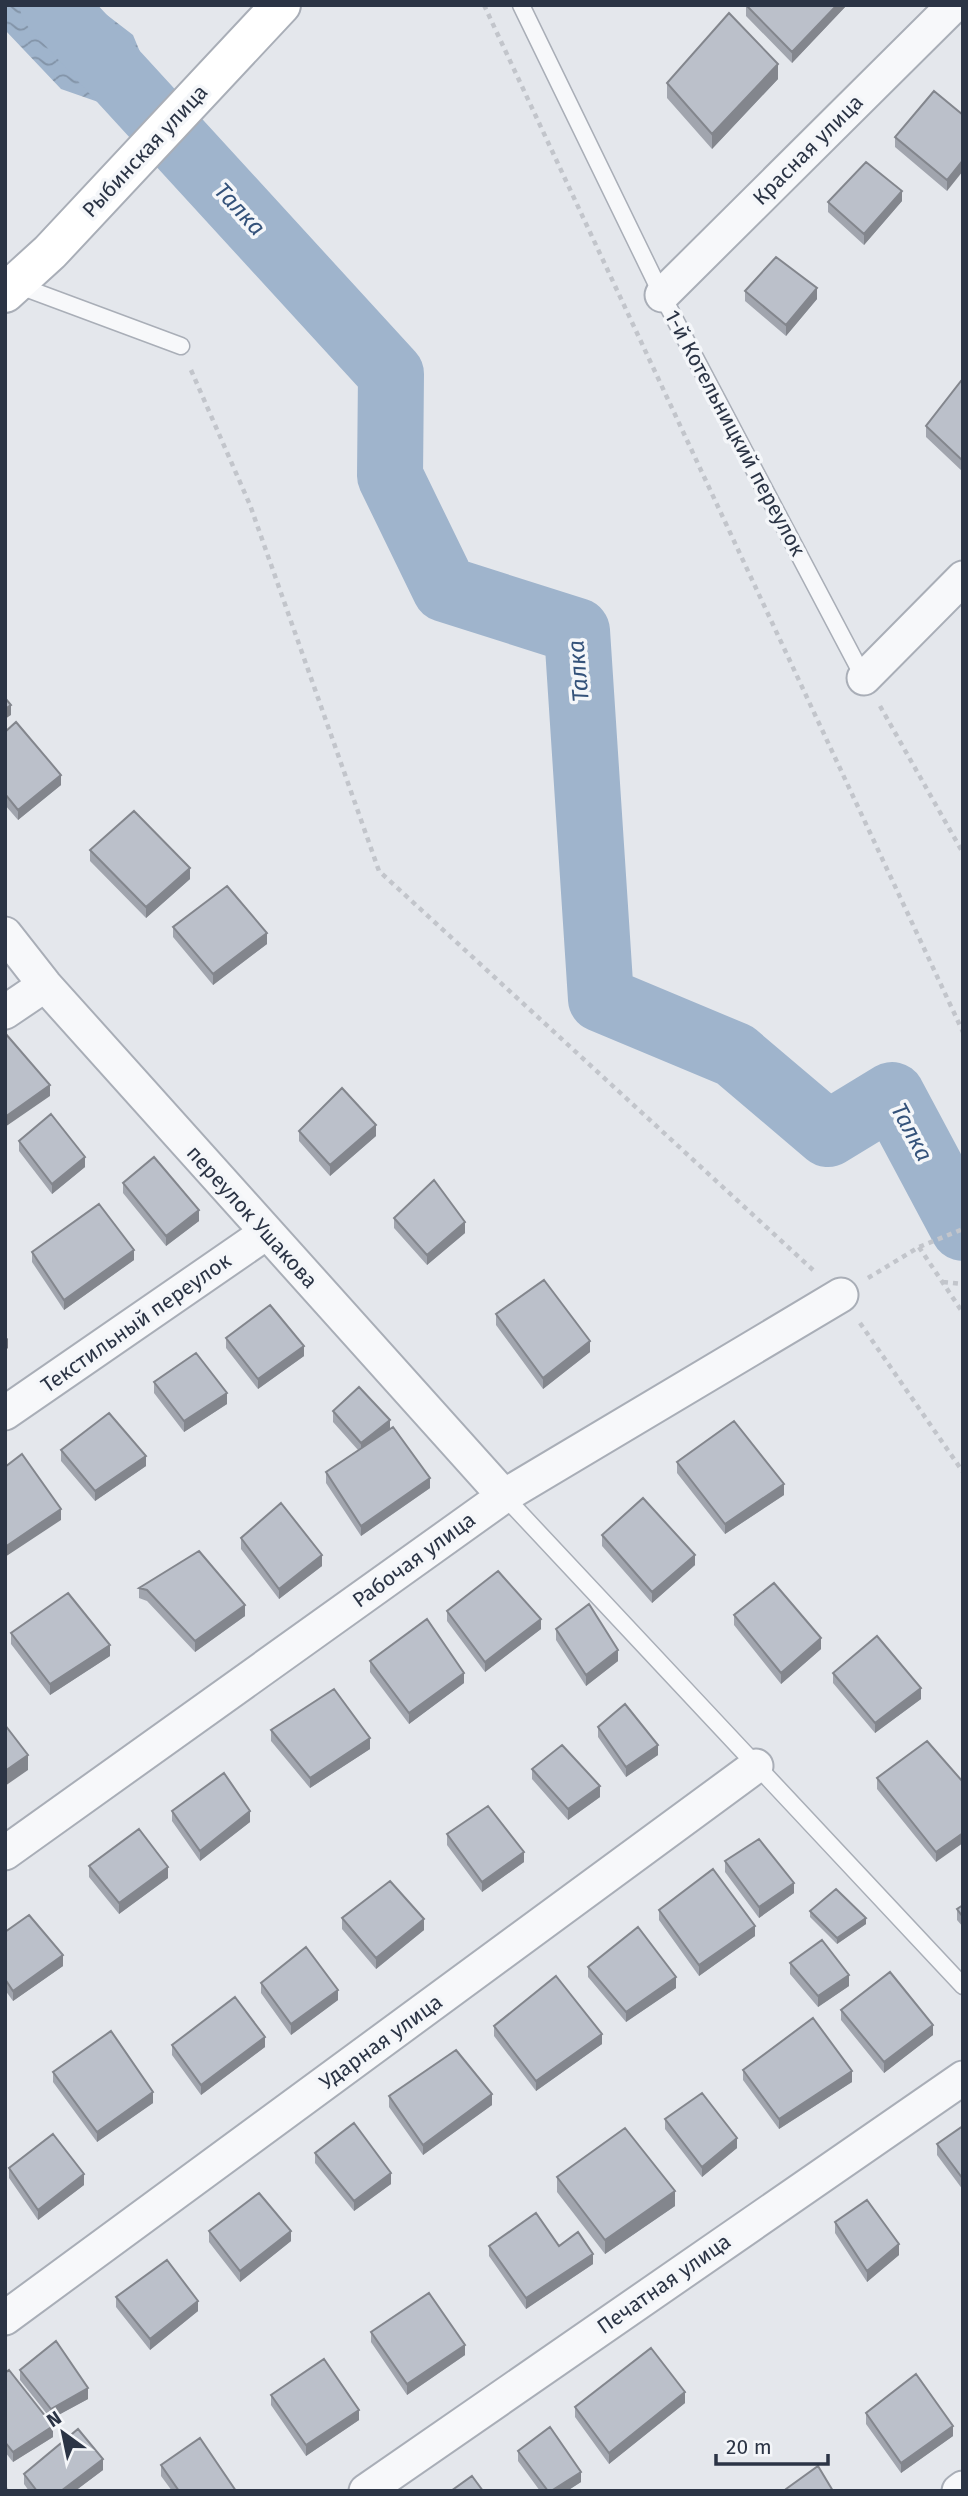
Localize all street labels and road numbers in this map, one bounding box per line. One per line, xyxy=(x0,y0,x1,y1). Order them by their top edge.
street label: Рыбинская улица xyxy=(77,79,213,223)
street label: Красная улица xyxy=(747,89,869,211)
street label: 1-й Котельницкий переулок xyxy=(659,306,811,560)
street label: переулок Ушакова xyxy=(181,1140,323,1294)
street label: Текстильный переулок xyxy=(36,1247,236,1398)
street label: Рабочая улица xyxy=(347,1507,481,1613)
street label: Ударная улица xyxy=(315,1989,447,2095)
street label: Печатная улица xyxy=(592,2228,736,2340)

